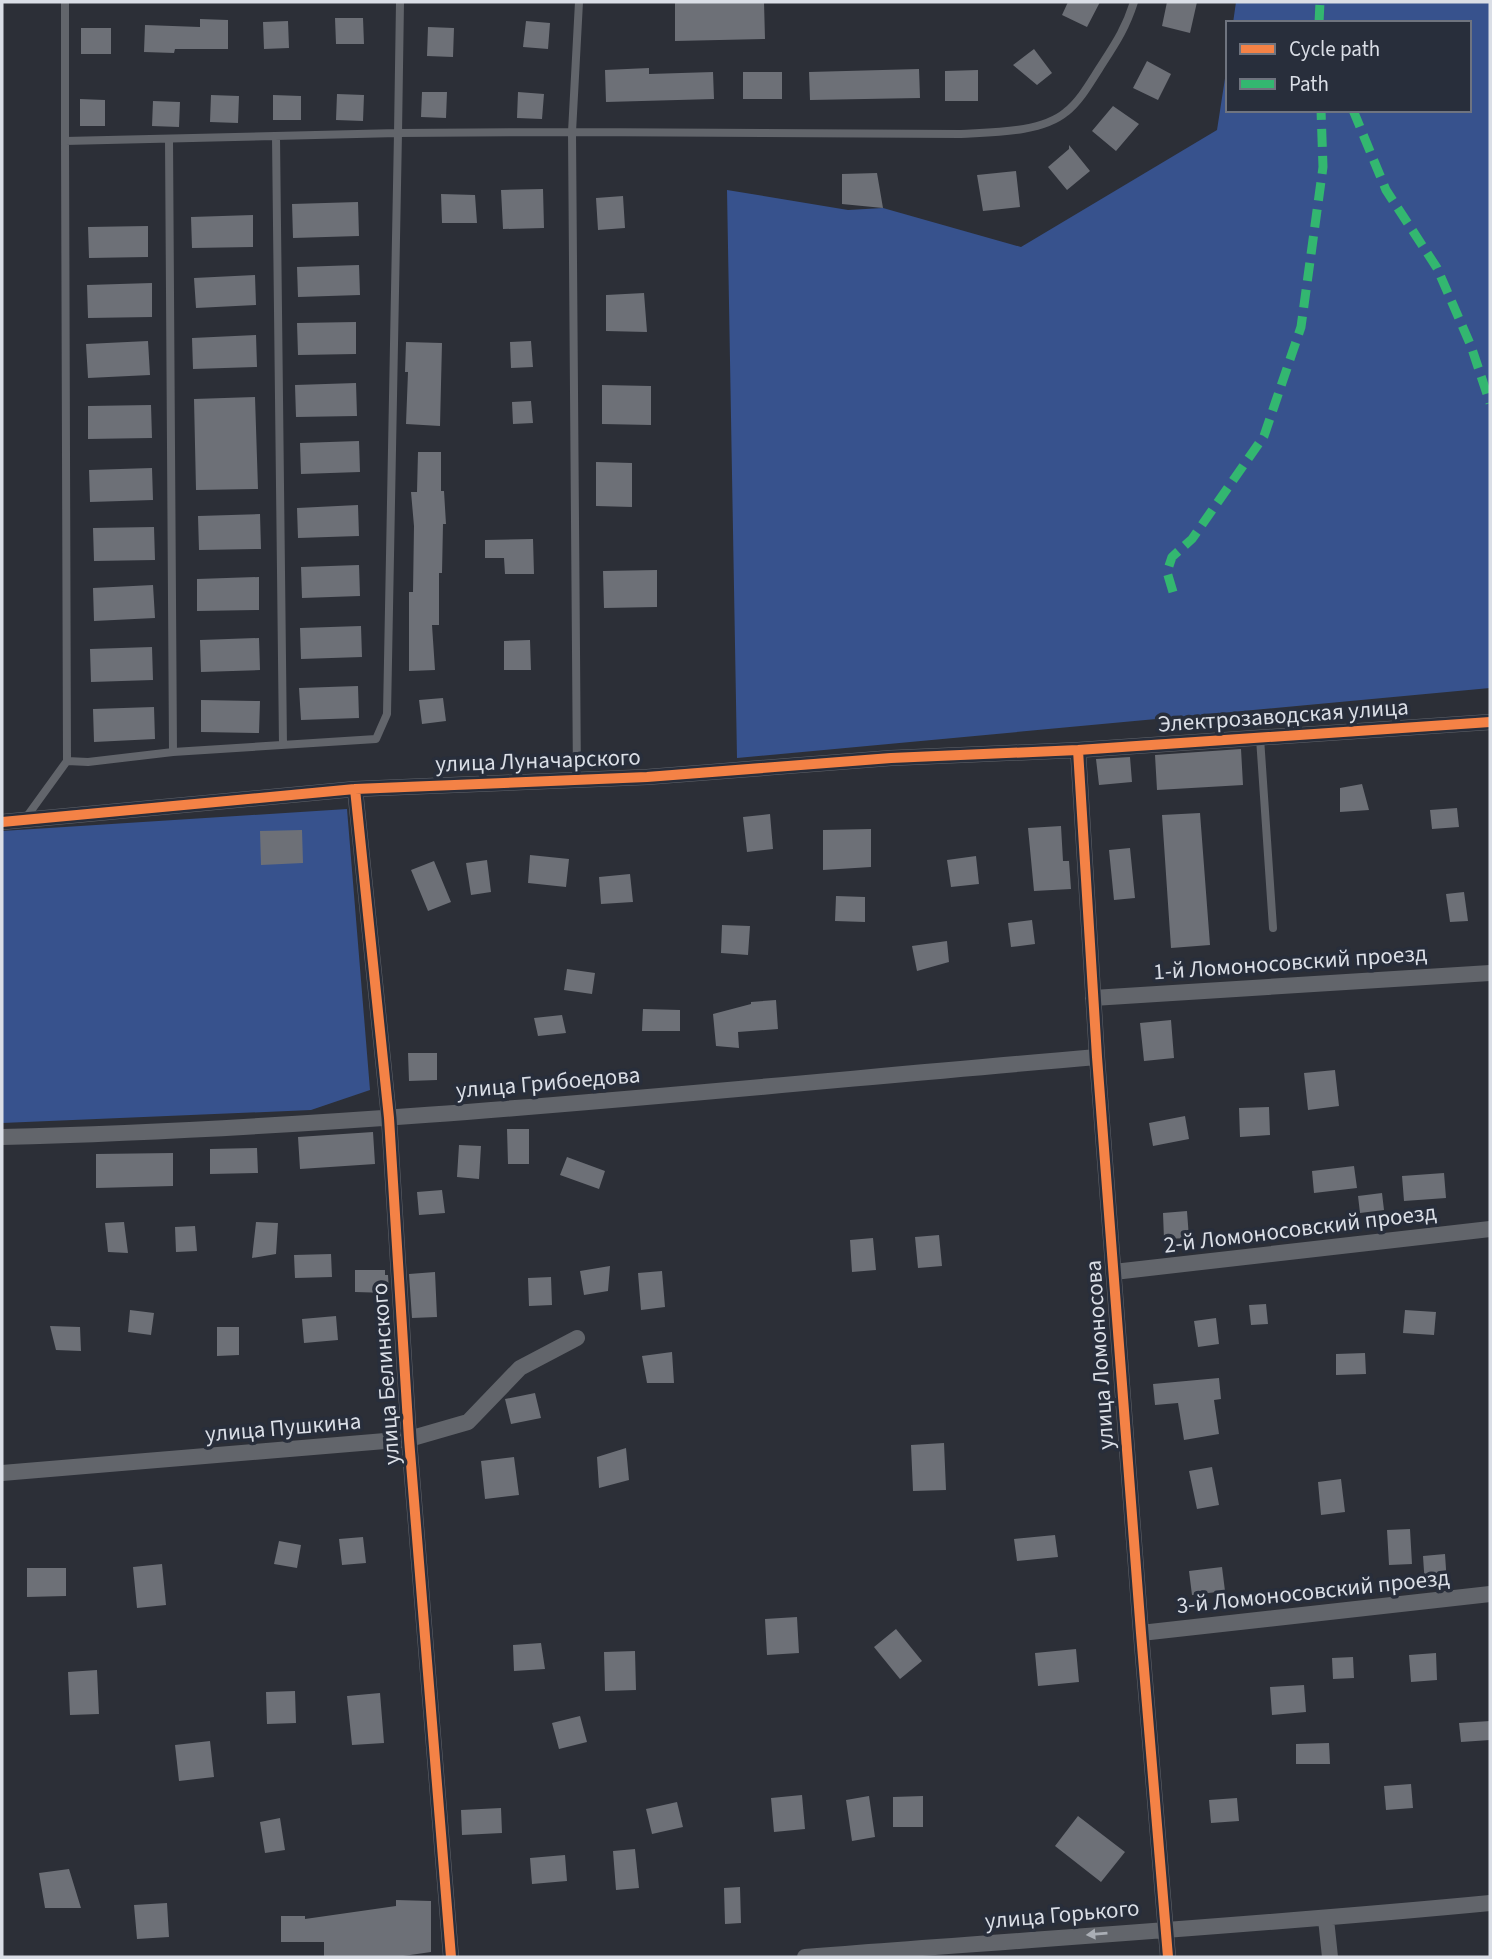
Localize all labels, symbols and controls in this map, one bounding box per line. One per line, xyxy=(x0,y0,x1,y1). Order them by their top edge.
legend xyxy=(1226,21,1471,112)
text: Cycle path xyxy=(1289,34,1380,64)
text: Path xyxy=(1289,69,1329,99)
street label: Электрозаводская улица xyxy=(1156,690,1410,741)
street label: улица Луначарского xyxy=(435,740,641,781)
street label: 1-й Ломоносовский проезд xyxy=(1152,936,1428,989)
street label: улица Грибоедова xyxy=(454,1058,642,1107)
street label: 2-й Ломоносовский проезд xyxy=(1162,1195,1438,1262)
street label: улица Ломоносова xyxy=(1076,1259,1123,1451)
street label: улица Белинского xyxy=(363,1282,408,1466)
street label: улица Пушкина xyxy=(204,1404,362,1451)
street label: 3-й Ломоносовский проезд xyxy=(1175,1561,1451,1622)
street label: улица Горького xyxy=(983,1891,1141,1938)
one-way arrow xyxy=(1086,1929,1108,1940)

